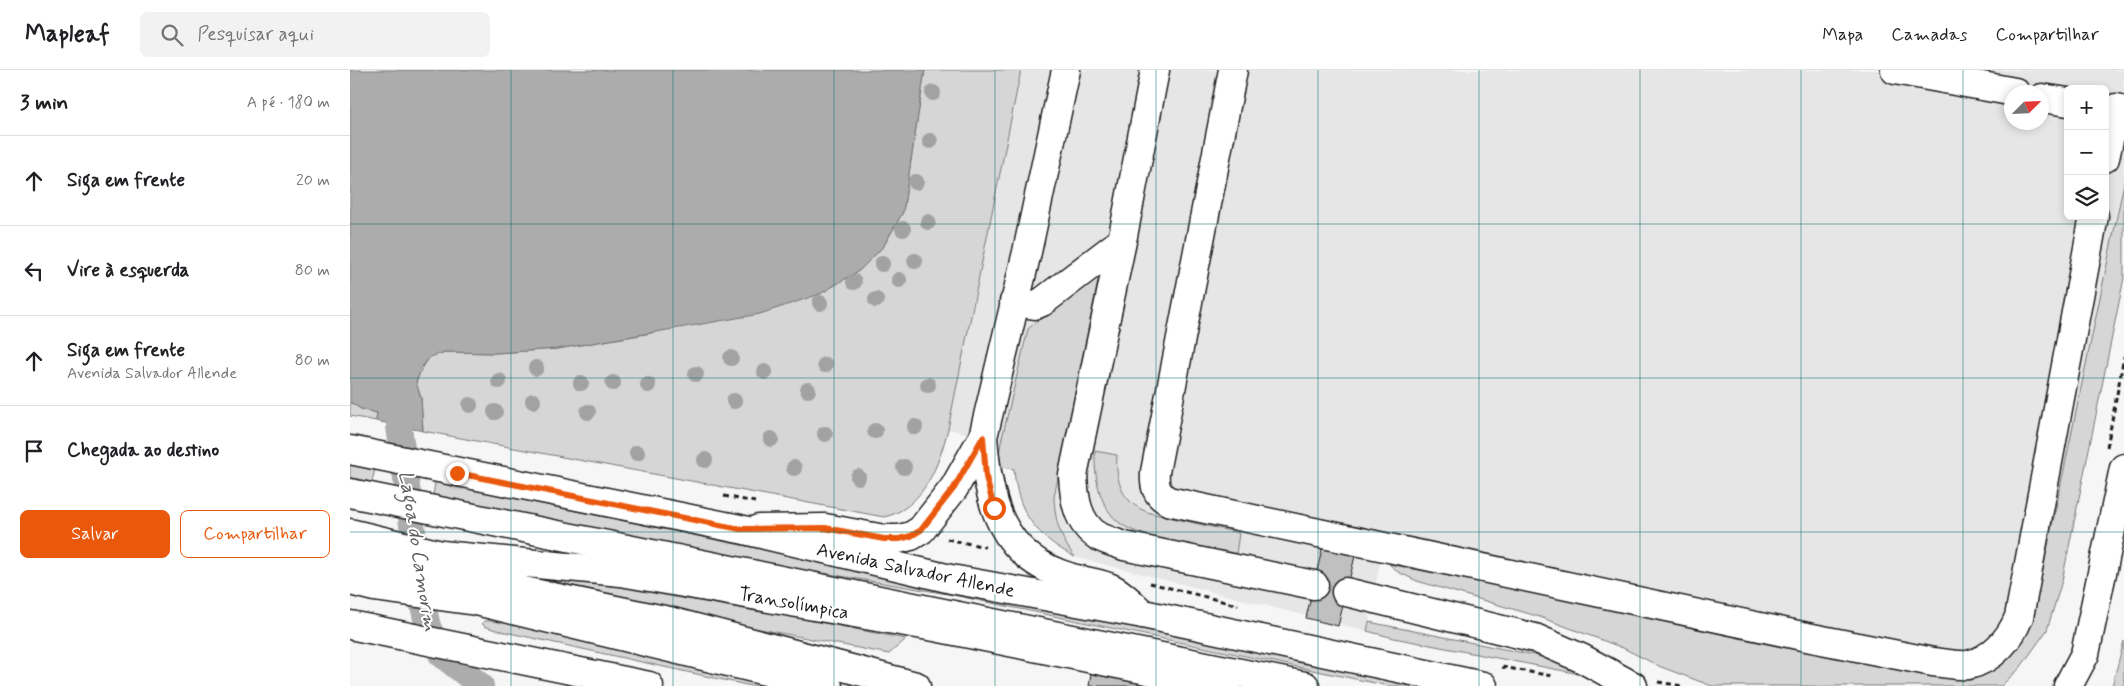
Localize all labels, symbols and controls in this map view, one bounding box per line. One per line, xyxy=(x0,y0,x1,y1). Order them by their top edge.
search box xyxy=(140,12,490,57)
text: Mapleaf xyxy=(25,19,110,50)
icon: search xyxy=(158,21,186,49)
text: Pesquisar aqui xyxy=(198,22,314,47)
text: Mapa xyxy=(1822,23,1863,47)
text: Camadas xyxy=(1891,23,1967,47)
text: Compartilhar xyxy=(1995,23,2099,47)
north arrow xyxy=(2004,85,2049,130)
map controls xyxy=(2064,85,2109,220)
button: + xyxy=(2064,85,2109,130)
text: 3 min xyxy=(20,89,68,117)
text: A pé · 180 m xyxy=(247,92,330,113)
button: − xyxy=(2064,130,2109,175)
icon: ahead xyxy=(20,167,48,195)
text: Siga em frente xyxy=(67,168,185,193)
text: 20 m xyxy=(296,170,330,191)
button: layers xyxy=(2064,175,2109,220)
icon: left xyxy=(20,257,48,285)
text: Vire à esquerda xyxy=(67,258,189,283)
text: 80 m xyxy=(295,260,330,281)
text: Siga em frente xyxy=(67,338,185,363)
icon: ahead xyxy=(20,347,48,375)
text: 80 m xyxy=(295,350,330,371)
text: Avenida Salvador Allende xyxy=(67,363,237,384)
icon: arrive xyxy=(20,437,48,465)
text: Chegada ao destino xyxy=(67,438,219,463)
route end xyxy=(446,462,469,485)
water label: Lagoa do Camorim xyxy=(389,469,444,634)
route start xyxy=(983,497,1006,520)
button: Salvar xyxy=(20,510,170,558)
button: Compartilhar xyxy=(180,510,330,558)
street label: Avenida Salvador Allende xyxy=(814,537,1017,604)
street label: Transolímpica xyxy=(737,581,851,625)

